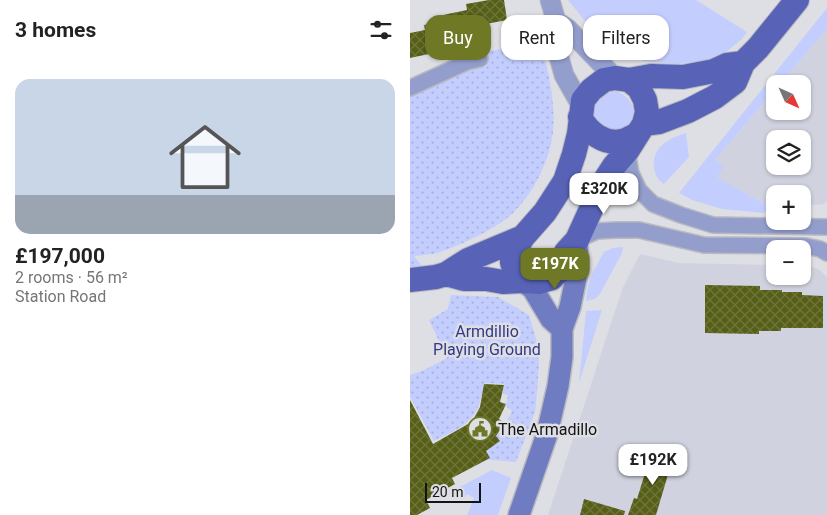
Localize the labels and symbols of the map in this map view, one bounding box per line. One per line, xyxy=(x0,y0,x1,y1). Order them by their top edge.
north arrow xyxy=(766,75,811,120)
pin: £320K xyxy=(569,172,639,215)
pin: £197K xyxy=(520,248,590,290)
park label: Armdillio Playing Ground xyxy=(433,322,541,359)
public building icon: The Armadillo xyxy=(467,416,493,442)
place label: The Armadillo xyxy=(498,420,597,439)
pin: £192K xyxy=(618,444,688,486)
scale bar xyxy=(425,480,481,503)

